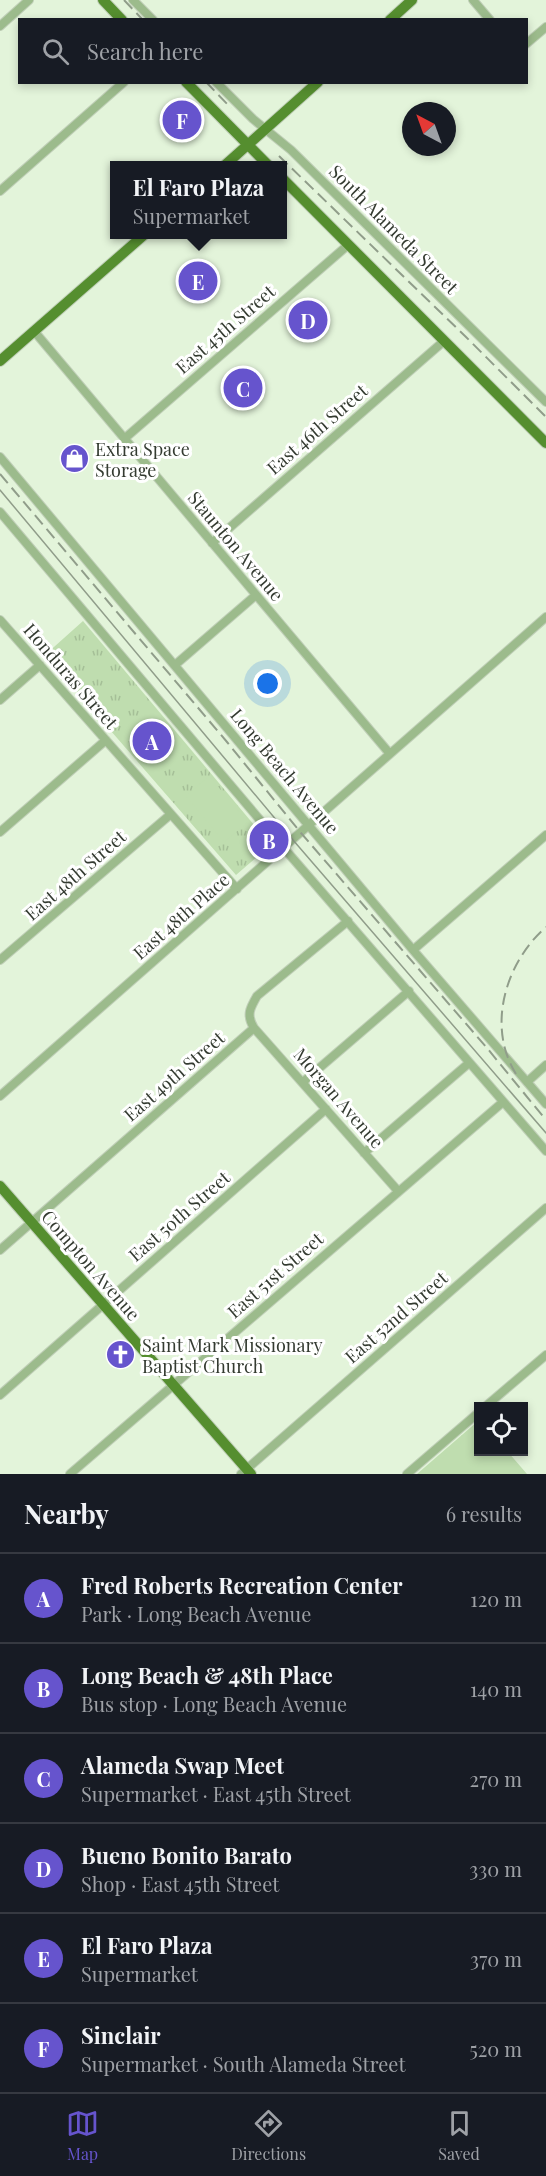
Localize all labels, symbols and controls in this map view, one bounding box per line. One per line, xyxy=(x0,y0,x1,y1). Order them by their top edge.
search box xyxy=(18,18,528,84)
icon: search xyxy=(39,35,72,68)
text: Search here xyxy=(87,36,203,66)
pin: F xyxy=(162,98,201,142)
north arrow xyxy=(402,102,456,156)
street label: South Alameda Street xyxy=(324,159,464,299)
popup xyxy=(110,161,287,239)
text: El Faro Plaza xyxy=(133,172,264,202)
text: Supermarket xyxy=(133,202,250,229)
pin: E xyxy=(178,258,218,304)
street label: East 45th Street xyxy=(171,280,279,378)
pin: D xyxy=(288,298,328,342)
pin: C xyxy=(224,366,262,410)
street label: East 46th Street xyxy=(262,378,373,479)
place label: Extra Space Storage xyxy=(95,437,190,482)
shop icon: Extra Space Storage xyxy=(58,443,90,475)
street label: Staunton Avenue xyxy=(183,486,289,606)
street label: Honduras Street xyxy=(18,618,124,734)
your location xyxy=(253,669,282,698)
street label: Long Beach Avenue xyxy=(225,703,345,839)
pin: A xyxy=(132,718,172,764)
pin: B xyxy=(250,818,288,862)
street label: East 48th Street xyxy=(20,824,131,925)
street label: East 48th Place xyxy=(128,868,234,964)
street label: East 49th Street xyxy=(119,1025,230,1126)
street label: Morgan Avenue xyxy=(289,1043,389,1153)
street label: East 50th Street xyxy=(123,1165,235,1267)
street label: Compton Avenue xyxy=(36,1205,146,1325)
street label: East 51st Street xyxy=(222,1226,328,1323)
street label: East 52nd Street xyxy=(340,1265,453,1368)
place label: Saint Mark Missionary Baptist Church xyxy=(142,1333,323,1378)
church icon: Saint Mark Missionary Baptist Church xyxy=(105,1339,137,1371)
map controls xyxy=(474,1402,528,1456)
button: locate xyxy=(474,1402,528,1456)
text: Nearby xyxy=(24,1496,109,1531)
text: 6 results xyxy=(446,1500,522,1527)
text: Fred Roberts Recreation Center xyxy=(81,1570,402,1600)
text: A xyxy=(37,1585,50,1612)
text: 120 m xyxy=(470,1585,522,1612)
text: Park · Long Beach Avenue xyxy=(81,1600,311,1627)
text: Long Beach & 48th Place xyxy=(81,1660,333,1690)
text: B xyxy=(37,1675,50,1702)
text: 140 m xyxy=(470,1675,522,1702)
text: Bus stop · Long Beach Avenue xyxy=(81,1690,347,1717)
text: Alameda Swap Meet xyxy=(81,1750,284,1780)
text: C xyxy=(36,1765,51,1792)
text: 270 m xyxy=(470,1765,522,1792)
text: Supermarket · East 45th Street xyxy=(81,1780,351,1807)
text: Bueno Bonito Barato xyxy=(81,1840,292,1870)
text: D xyxy=(36,1855,51,1882)
text: 330 m xyxy=(469,1855,522,1882)
text: Shop · East 45th Street xyxy=(81,1870,279,1897)
text: El Faro Plaza xyxy=(81,1930,212,1960)
text: E xyxy=(37,1945,50,1972)
text: 370 m xyxy=(470,1945,522,1972)
text: Supermarket xyxy=(81,1960,198,1987)
text: Sinclair xyxy=(81,2020,161,2050)
text: F xyxy=(38,2035,49,2062)
text: 520 m xyxy=(469,2035,522,2062)
text: Supermarket · South Alameda Street xyxy=(81,2050,406,2077)
tab: Map xyxy=(66,2107,99,2164)
tab: Directions xyxy=(231,2107,306,2164)
tab: Saved xyxy=(438,2107,480,2164)

